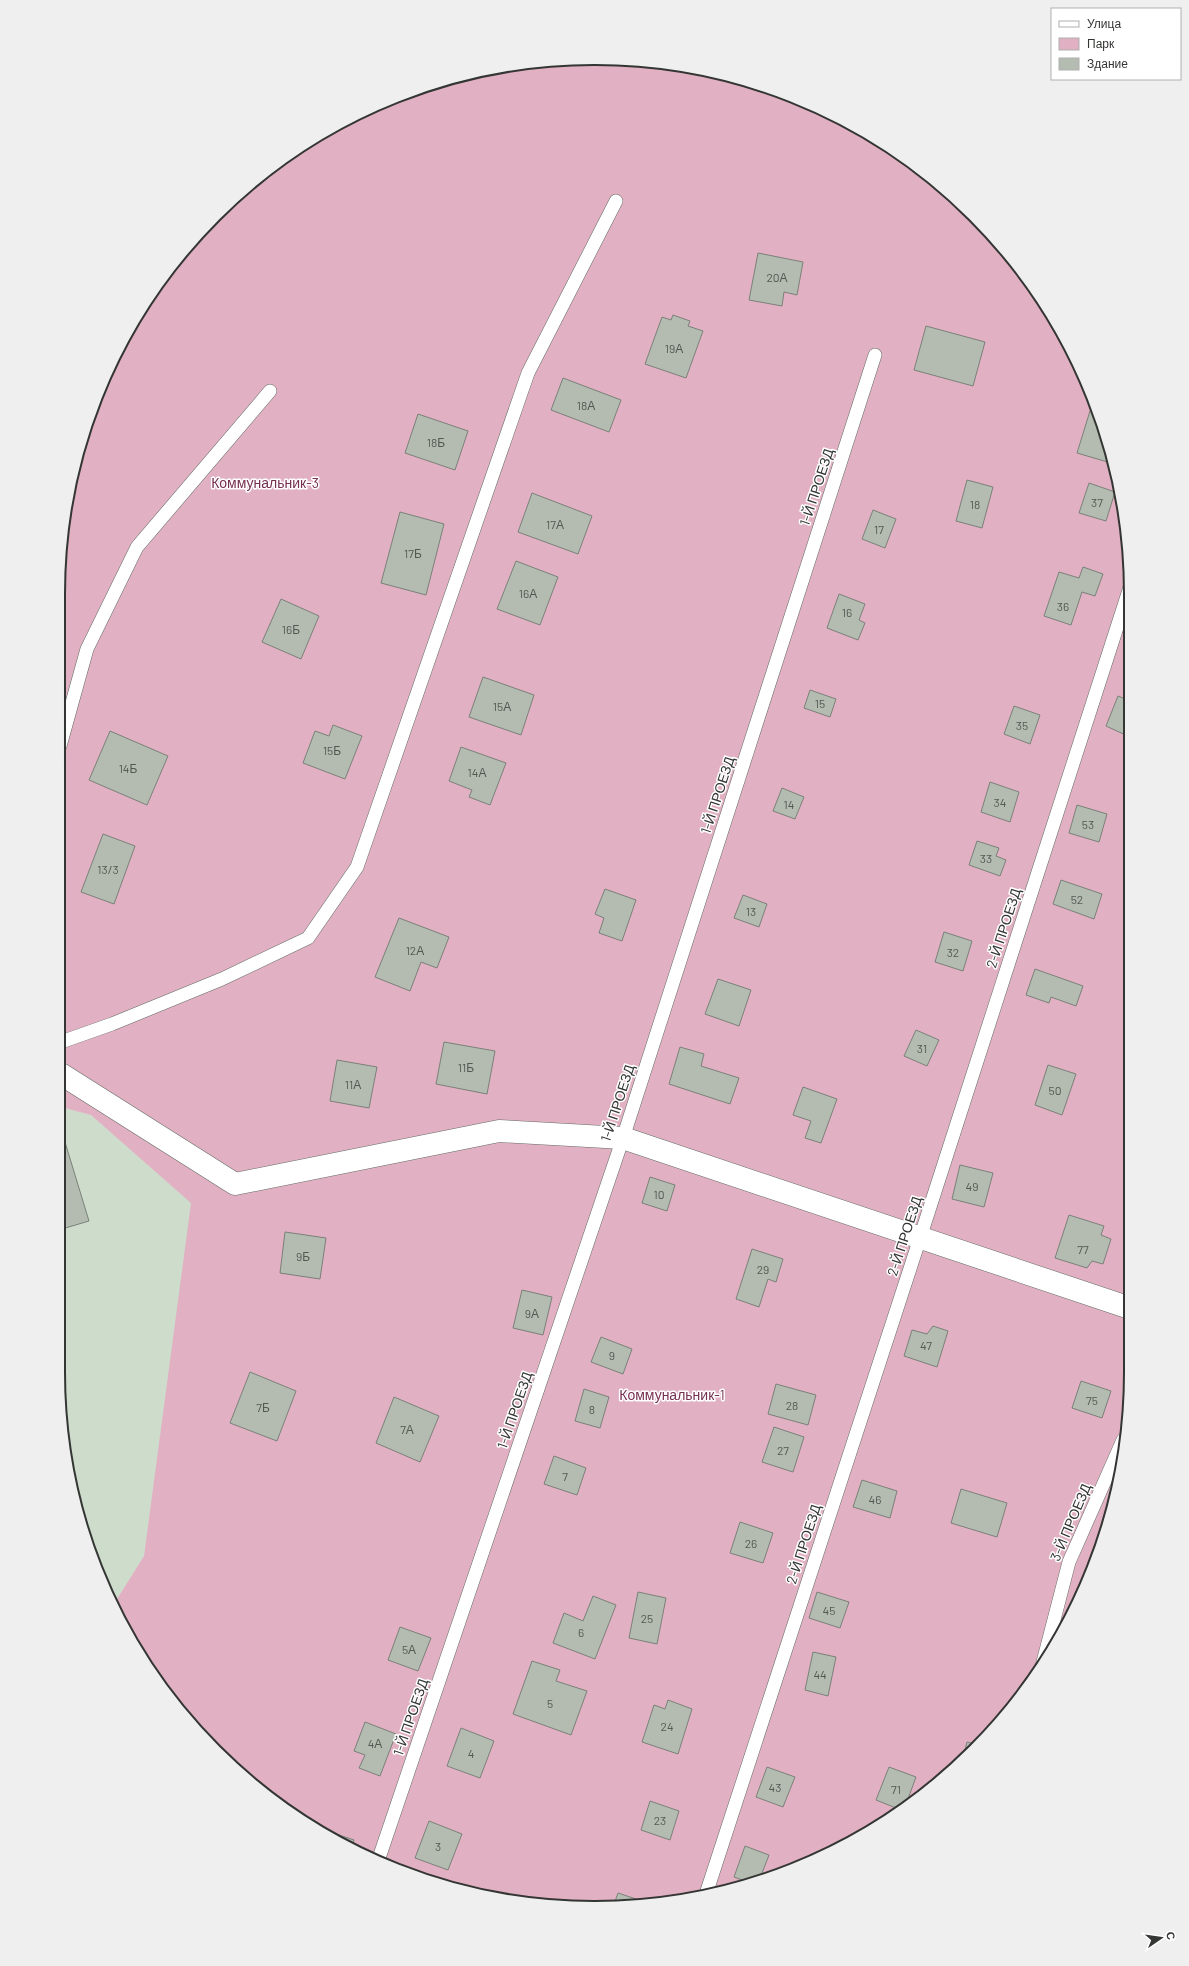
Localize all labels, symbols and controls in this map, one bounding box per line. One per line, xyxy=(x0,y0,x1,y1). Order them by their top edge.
legend xyxy=(1051,8,1181,80)
text: Улица xyxy=(1087,16,1121,31)
text: Парк xyxy=(1087,36,1115,51)
text: Здание xyxy=(1087,56,1128,71)
house number: 20А xyxy=(766,270,788,284)
house number: 19А xyxy=(665,341,683,355)
house number: 18А xyxy=(577,398,595,412)
house number: 18Б xyxy=(427,435,445,449)
street label: 1-Й ПРОЕЗД xyxy=(796,446,837,528)
park label: Коммунальник-3 xyxy=(211,474,319,491)
house number: 37 xyxy=(1091,495,1103,509)
house number: 18 xyxy=(970,497,980,511)
house number: 17А xyxy=(546,517,564,531)
house number: 17 xyxy=(874,522,884,536)
house number: 17Б xyxy=(404,546,422,560)
house number: 16А xyxy=(519,586,537,600)
house number: 36 xyxy=(1057,599,1069,613)
house number: 16 xyxy=(842,605,852,619)
house number: 16Б xyxy=(282,622,300,636)
house number: 15 xyxy=(815,696,825,710)
house number: 15А xyxy=(493,699,511,713)
house number: 35 xyxy=(1016,718,1028,732)
house number: 15Б xyxy=(323,743,341,757)
street label: 1-Й ПРОЕЗД xyxy=(697,754,738,836)
house number: 14Б xyxy=(119,761,137,775)
house number: 14А xyxy=(468,765,486,779)
house number: 34 xyxy=(994,795,1006,809)
house number: 14 xyxy=(784,797,794,811)
house number: 53 xyxy=(1082,817,1094,831)
house number: 33 xyxy=(980,851,992,865)
house number: 13/3 xyxy=(97,862,119,876)
street label: 2-Й ПРОЕЗД xyxy=(982,885,1024,970)
house number: 52 xyxy=(1071,892,1083,906)
house number: 13 xyxy=(746,904,756,918)
house number: 12А xyxy=(406,943,424,957)
house number: 32 xyxy=(947,945,959,959)
house number: 31 xyxy=(917,1041,927,1055)
house number: 11Б xyxy=(458,1060,474,1074)
street label: 1-Й ПРОЕЗД xyxy=(597,1062,638,1144)
house number: 11А xyxy=(345,1077,361,1091)
house number: 50 xyxy=(1049,1083,1061,1097)
house number: 49 xyxy=(966,1179,978,1193)
house number: 10 xyxy=(654,1187,664,1201)
street label: 2-Й ПРОЕЗД xyxy=(883,1193,925,1278)
house number: 77 xyxy=(1077,1242,1089,1256)
house number: 9Б xyxy=(296,1249,310,1263)
house number: 29 xyxy=(757,1262,769,1276)
house number: 9А xyxy=(525,1306,539,1320)
house number: 47 xyxy=(920,1338,932,1352)
house number: 9 xyxy=(609,1348,615,1362)
street label: 1-Й ПРОЕЗД xyxy=(493,1369,535,1451)
park label: Коммунальник-1 xyxy=(619,1386,725,1403)
house number: 75 xyxy=(1086,1393,1098,1407)
house number: 28 xyxy=(786,1398,798,1412)
house number: 7Б xyxy=(256,1400,270,1414)
house number: 8 xyxy=(589,1402,595,1416)
house number: 7А xyxy=(400,1422,414,1436)
house number: 27 xyxy=(777,1443,789,1457)
house number: 7 xyxy=(562,1469,568,1483)
street label: 3-Й ПРОЕЗД xyxy=(1046,1480,1094,1563)
house number: 46 xyxy=(869,1492,881,1506)
street label: 2-Й ПРОЕЗД xyxy=(782,1501,824,1586)
house number: 26 xyxy=(745,1536,757,1550)
house number: 45 xyxy=(823,1603,835,1617)
house number: 25 xyxy=(641,1611,653,1625)
house number: 6 xyxy=(578,1625,584,1639)
house number: 5А xyxy=(402,1642,416,1656)
house number: 44 xyxy=(813,1667,827,1681)
street label: 1-Й ПРОЕЗД xyxy=(389,1676,431,1758)
house number: 5 xyxy=(547,1696,553,1710)
house number: 24 xyxy=(660,1719,674,1733)
house number: 4А xyxy=(368,1736,382,1750)
house number: 4 xyxy=(468,1746,474,1760)
house number: 43 xyxy=(769,1780,781,1794)
house number: 71 xyxy=(891,1782,901,1796)
house number: 23 xyxy=(654,1813,666,1827)
house number: 3 xyxy=(435,1839,441,1853)
north arrow xyxy=(1141,1918,1181,1958)
text: С xyxy=(1164,1930,1178,1941)

